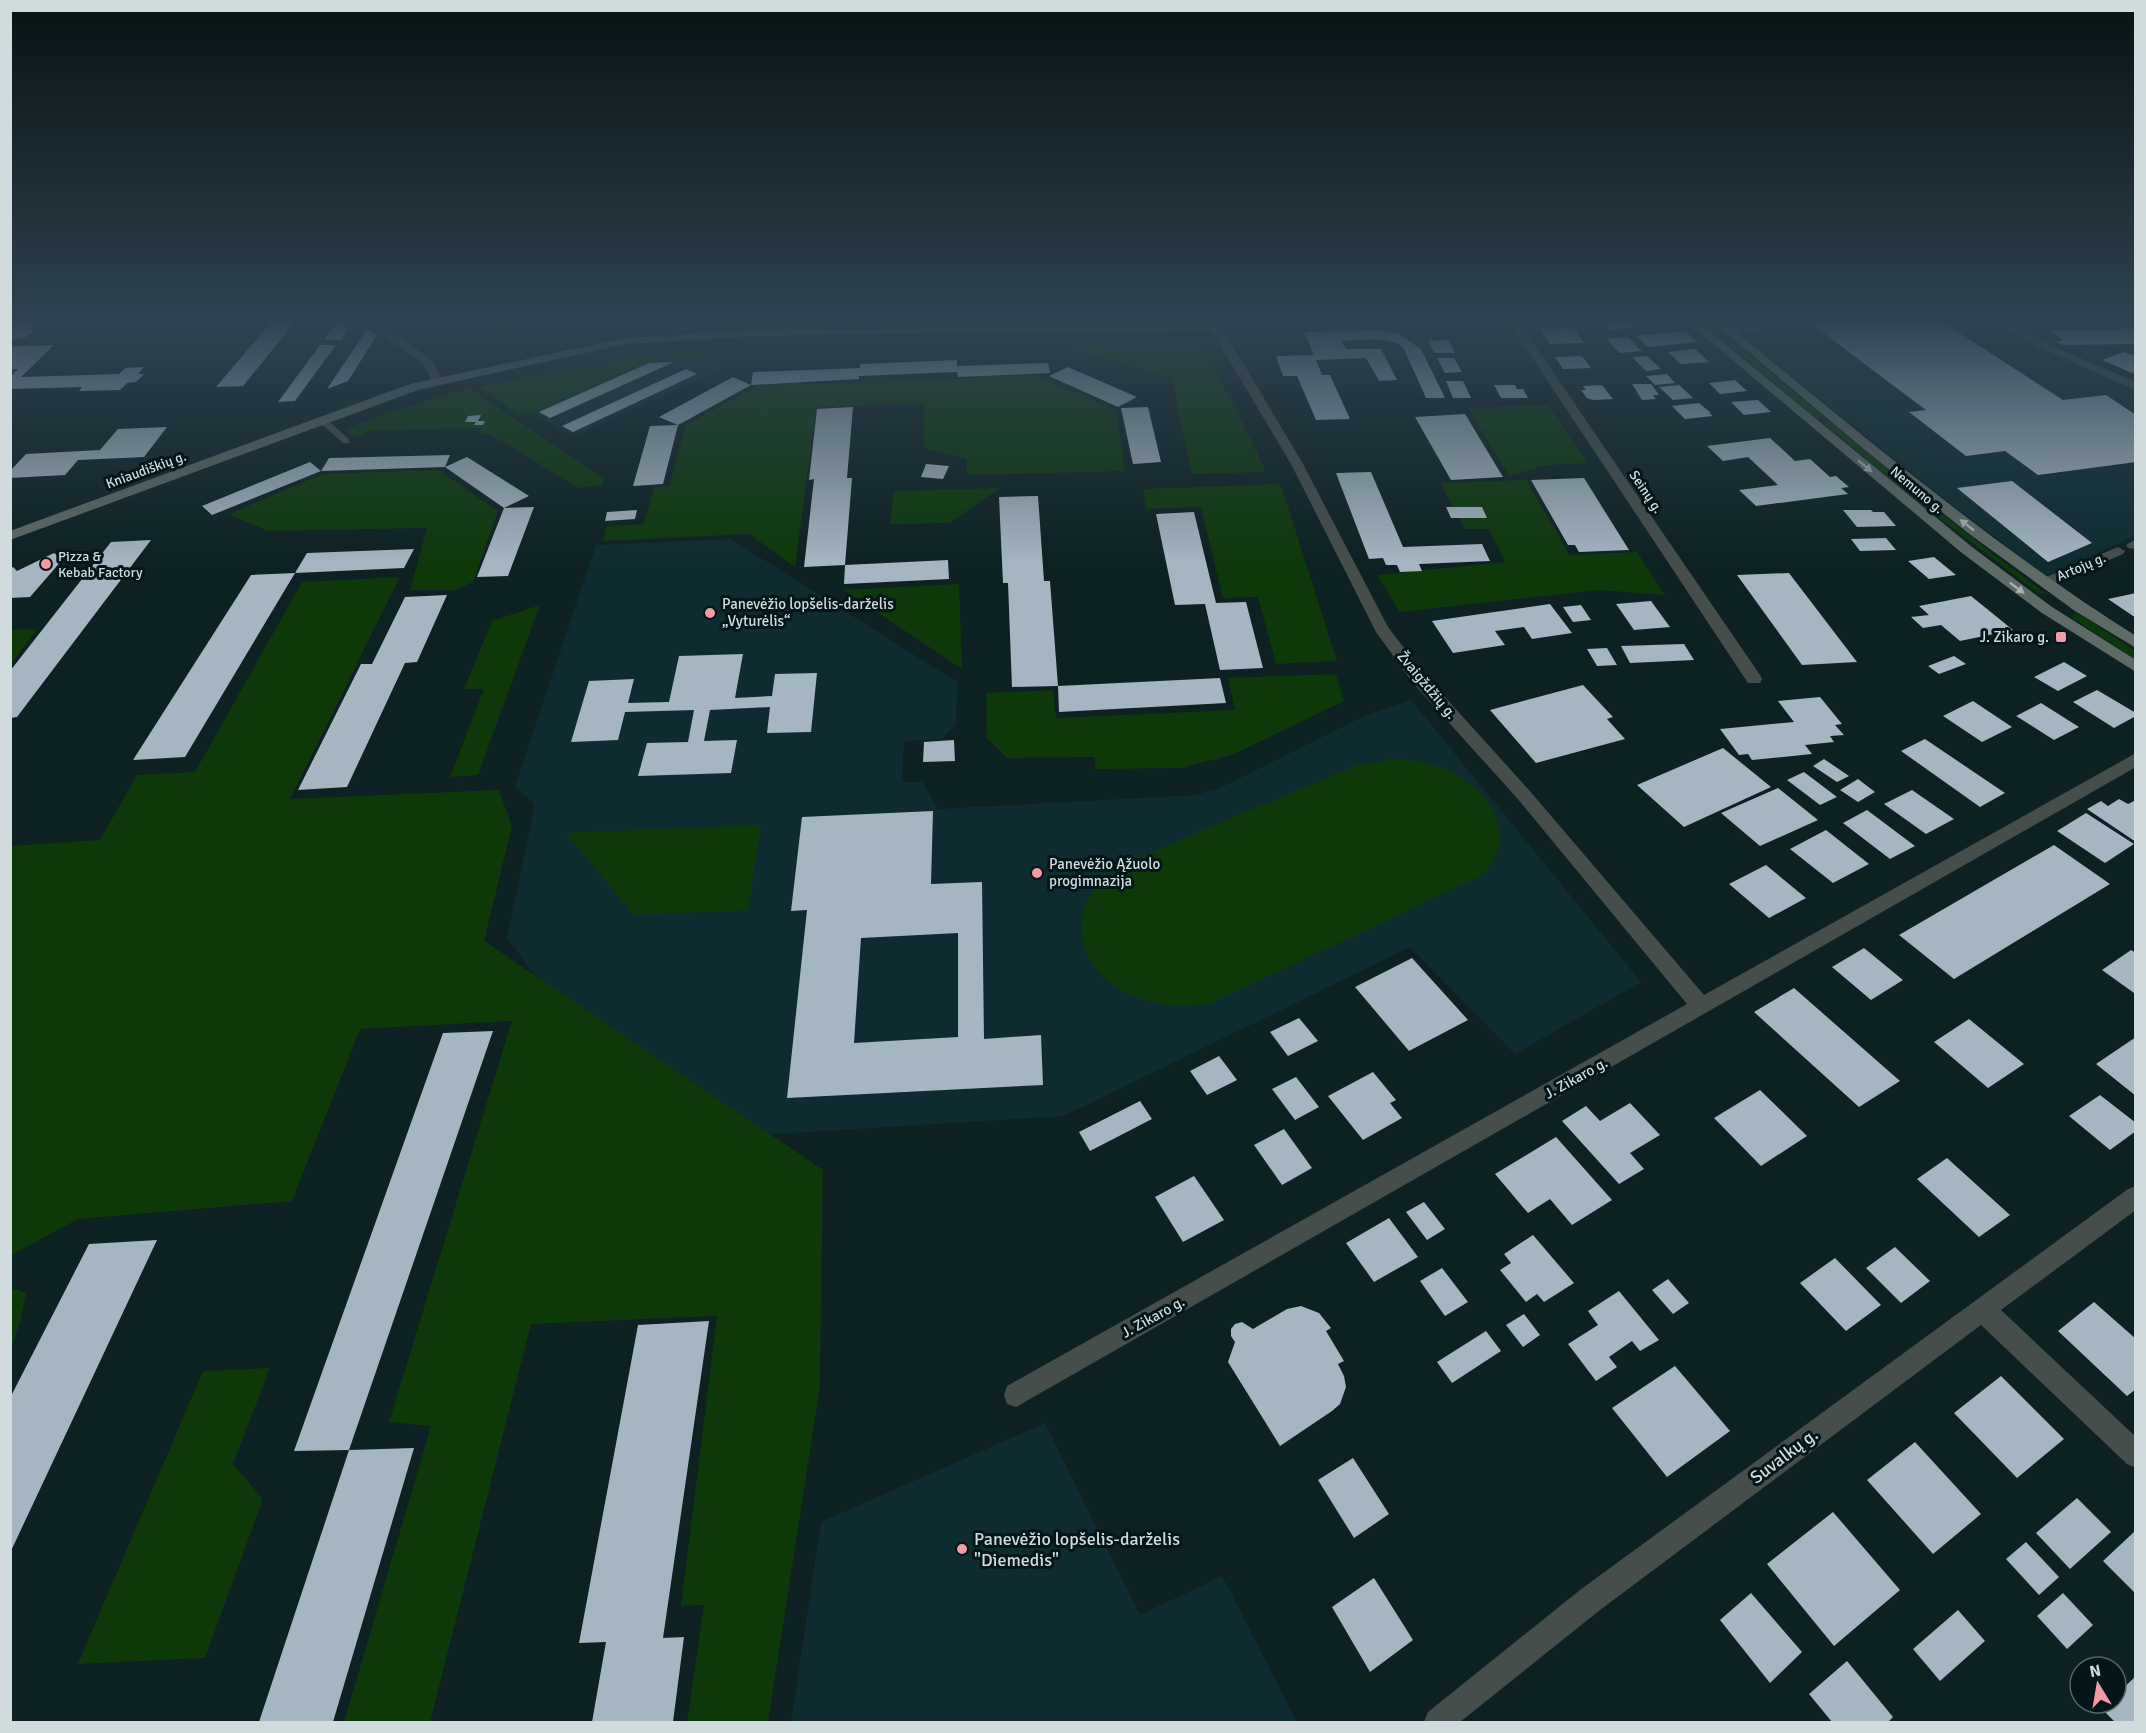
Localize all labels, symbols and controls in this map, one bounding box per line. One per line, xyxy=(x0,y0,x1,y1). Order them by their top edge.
street label: Kniaudiškių g. xyxy=(103,448,189,492)
one-way arrow xyxy=(1857,459,1873,472)
street label: Nemuno g. xyxy=(1887,463,1947,517)
street label: Seinų g. xyxy=(1626,467,1666,517)
one-way arrow xyxy=(1960,520,1975,532)
place label: Pizza & Kebab Factory xyxy=(58,548,143,581)
street label: Artojų g. xyxy=(2054,549,2108,585)
marker: Pizza & Kebab Factory xyxy=(39,557,53,571)
one-way arrow xyxy=(2008,582,2024,594)
place label: Panevėžio lopšelis-darželis „Vyturėlis“ xyxy=(722,595,894,630)
marker: Panevėžio lopšelis-darželis „Vyturėlis“ xyxy=(703,606,717,620)
place label: J. Zikaro g. xyxy=(1980,628,2049,646)
marker: J. Zikaro g. xyxy=(2054,630,2068,644)
street label: Žvaigždžių g. xyxy=(1393,647,1461,723)
place label: Panevėžio Ąžuolo progimnazija xyxy=(1049,855,1160,890)
marker: Panevėžio Ąžuolo progimnazija xyxy=(1030,866,1044,880)
street label: J. Zikaro g. xyxy=(1541,1053,1611,1103)
street label: J. Zikaro g. xyxy=(1118,1292,1188,1342)
street label: Suvalkų g. xyxy=(1746,1423,1822,1489)
place label: Panevėžio lopšelis-darželis "Diemedis" xyxy=(974,1528,1180,1571)
marker: Panevėžio lopšelis-darželis "Diemedis" xyxy=(955,1542,969,1556)
north arrow xyxy=(2068,1655,2128,1715)
text: N xyxy=(2088,1660,2103,1682)

